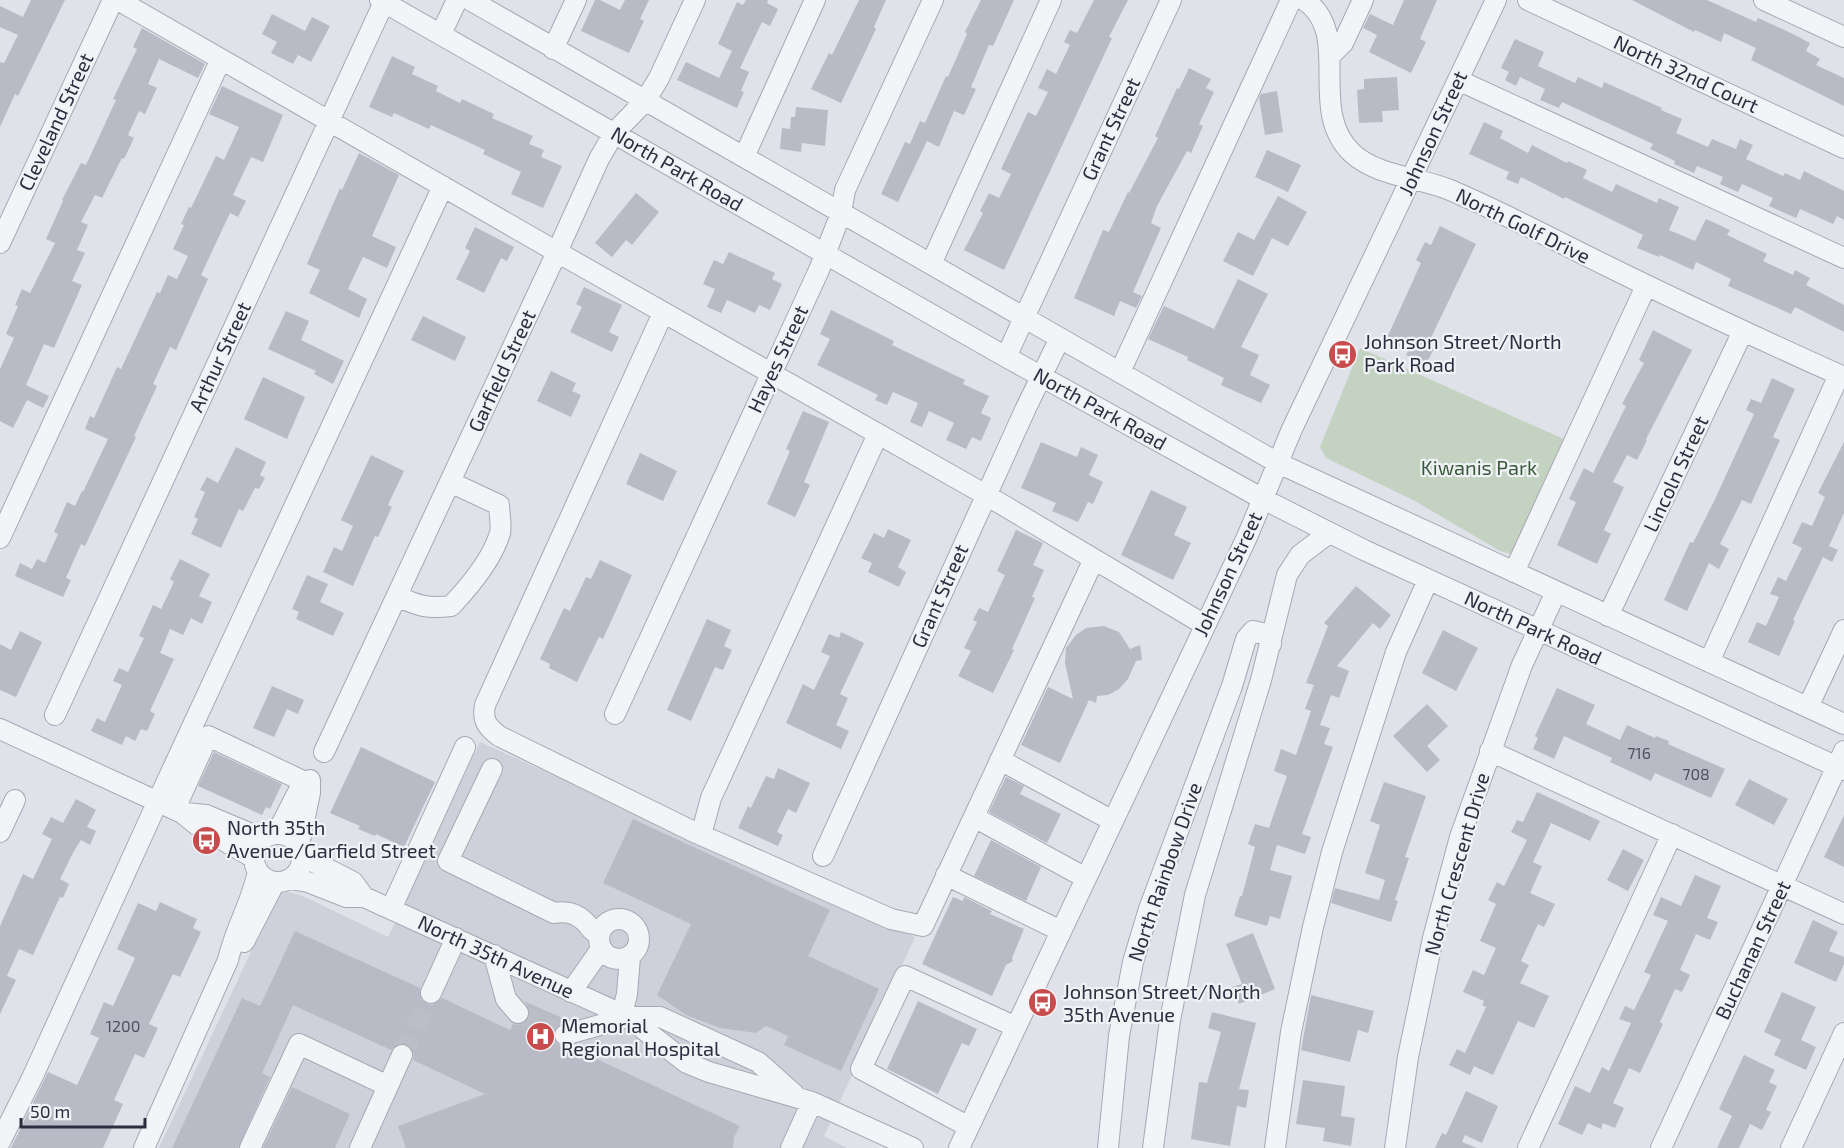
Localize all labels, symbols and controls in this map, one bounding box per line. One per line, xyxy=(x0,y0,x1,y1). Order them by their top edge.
street label: North 32nd Court xyxy=(1610,29,1763,117)
street label: Cleveland Street xyxy=(13,49,98,194)
street label: Johnson Street xyxy=(1393,66,1472,199)
street label: Grant Street xyxy=(1076,73,1145,184)
street label: North Park Road xyxy=(607,121,748,216)
street label: North Golf Drive xyxy=(1453,182,1594,268)
street label: Arthur Street xyxy=(183,297,255,415)
street label: Hayes Street xyxy=(742,301,813,416)
street label: Garfield Street xyxy=(462,305,540,435)
place label: Johnson Street/North Park Road xyxy=(1364,329,1562,376)
bus stop icon: Johnson Street/North Park Road xyxy=(1327,338,1359,370)
street label: North Park Road xyxy=(1030,362,1171,455)
street label: Lincoln Street xyxy=(1638,411,1713,535)
park label: Kiwanis Park xyxy=(1421,455,1537,479)
street label: Johnson Street xyxy=(1188,507,1267,640)
street label: Grant Street xyxy=(906,540,973,651)
street label: North Park Road xyxy=(1461,585,1606,669)
house number: 716 xyxy=(1627,743,1651,762)
house number: 708 xyxy=(1682,764,1710,783)
street label: North Crescent Drive xyxy=(1418,770,1494,958)
street label: North Rainbow Drive xyxy=(1122,779,1206,964)
place label: North 35th Avenue/Garfield Street xyxy=(227,815,436,862)
bus stop icon: North 35th Avenue/Garfield Street xyxy=(190,824,222,856)
street label: Buchanan Street xyxy=(1709,876,1795,1023)
street label: North 35th Avenue xyxy=(415,909,578,1003)
place label: Johnson Street/North 35th Avenue xyxy=(1063,979,1261,1026)
bus stop icon: Johnson Street/North 35th Avenue xyxy=(1026,987,1058,1019)
place label: Memorial Regional Hospital xyxy=(561,1013,720,1060)
house number: 1200 xyxy=(106,1016,140,1035)
hospital icon: Memorial Regional Hospital xyxy=(524,1021,556,1053)
scale bar xyxy=(21,1091,146,1129)
text: 50 m xyxy=(30,1100,70,1122)

